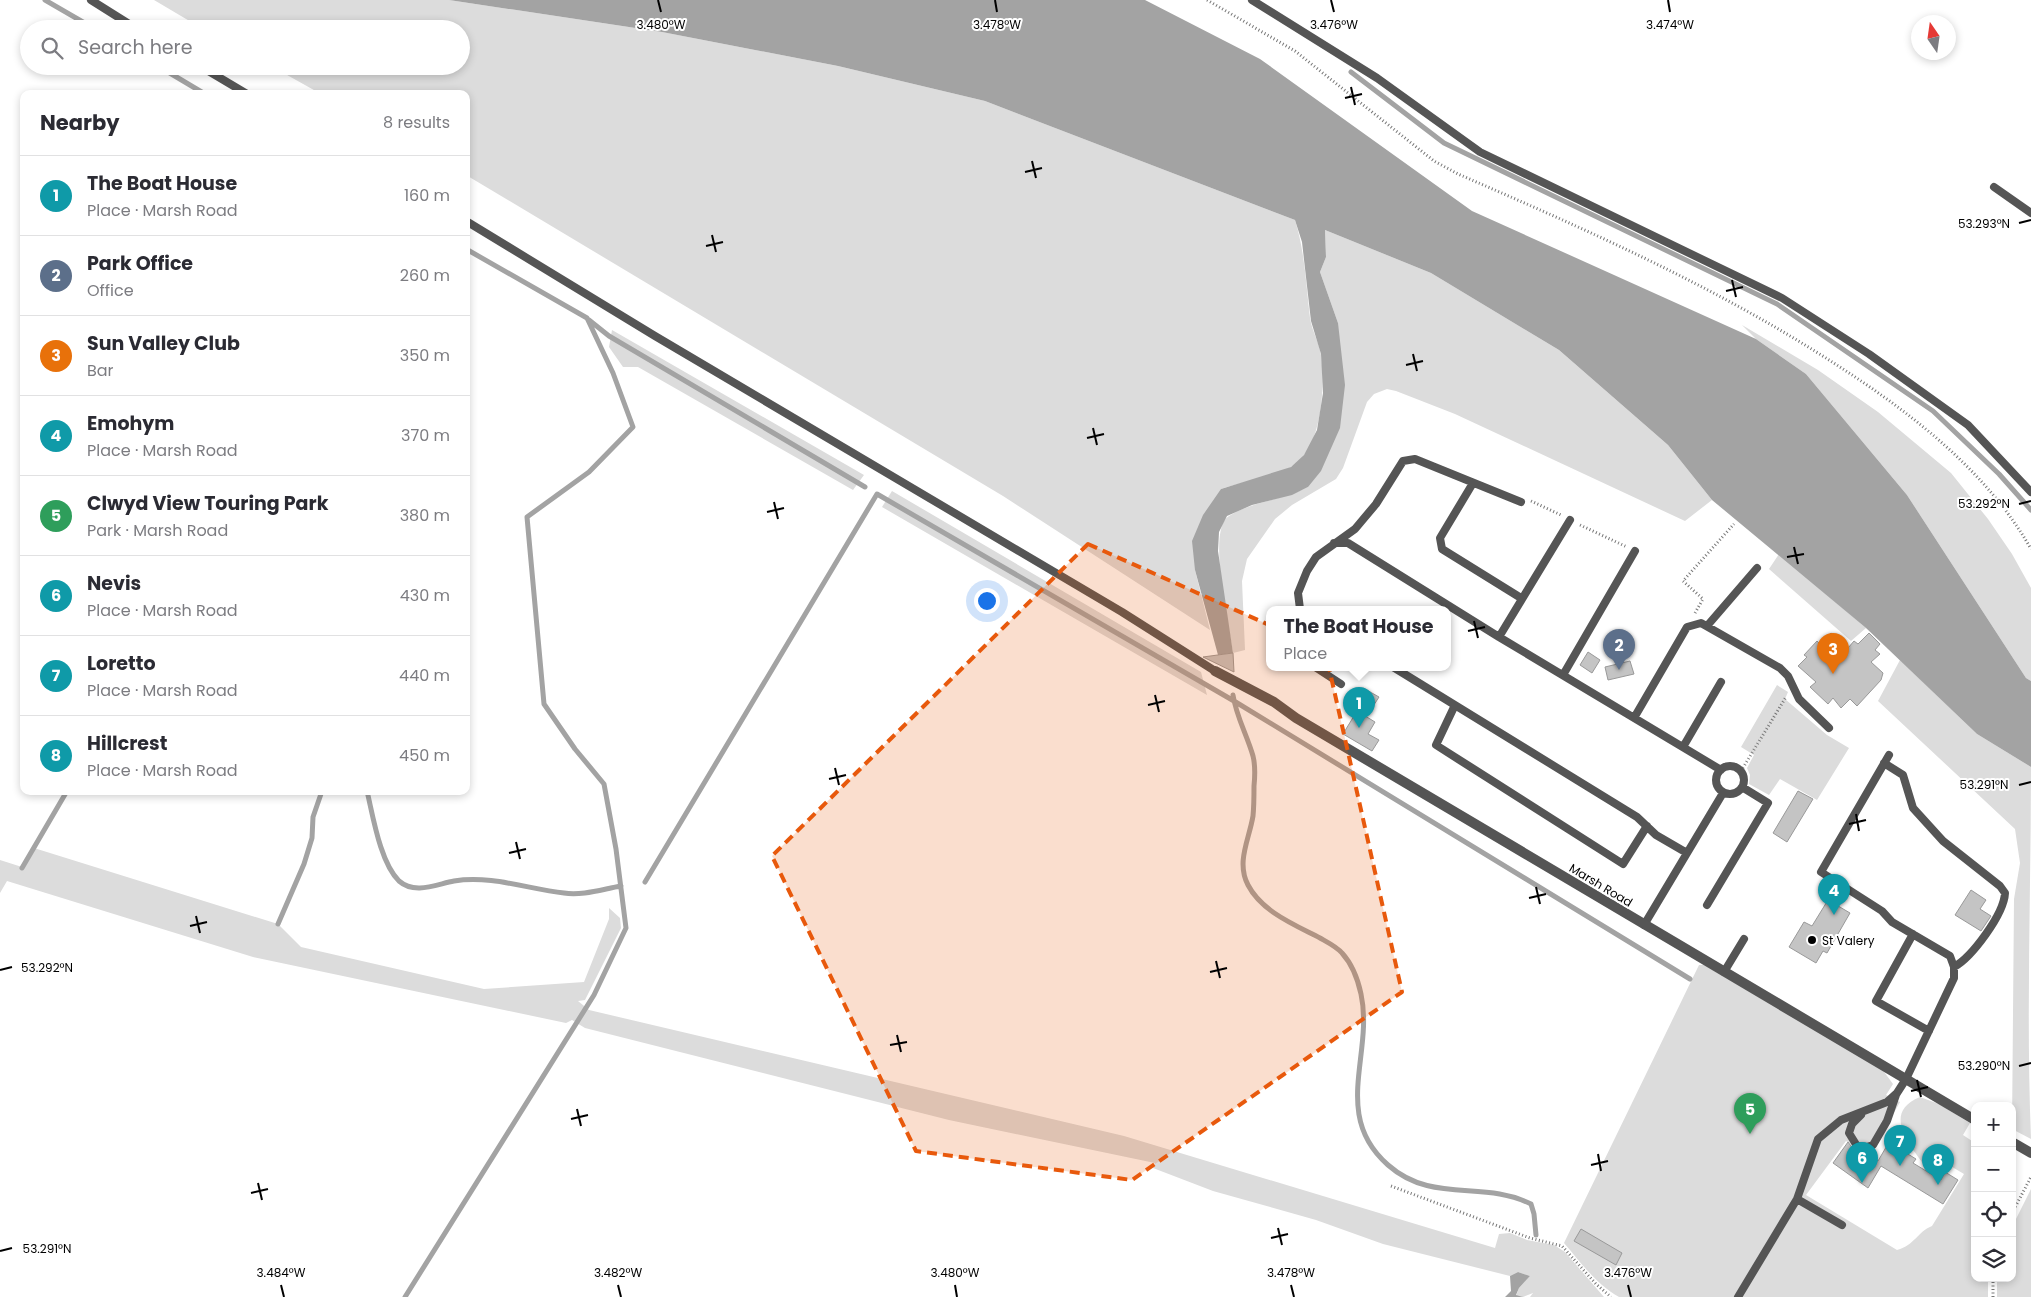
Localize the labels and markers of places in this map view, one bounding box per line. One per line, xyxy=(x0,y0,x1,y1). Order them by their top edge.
pin: 2 xyxy=(1603,629,1635,670)
pin: 3 xyxy=(1817,633,1849,674)
pin: 1 xyxy=(1343,687,1375,728)
pin: 4 xyxy=(1818,874,1850,915)
place label: St Valery xyxy=(1822,932,1875,949)
marker: St Valery xyxy=(1806,934,1818,946)
pin: 5 xyxy=(1734,1093,1766,1134)
pin: 7 xyxy=(1884,1125,1916,1166)
pin: 6 xyxy=(1846,1142,1878,1183)
pin: 8 xyxy=(1922,1144,1954,1185)

